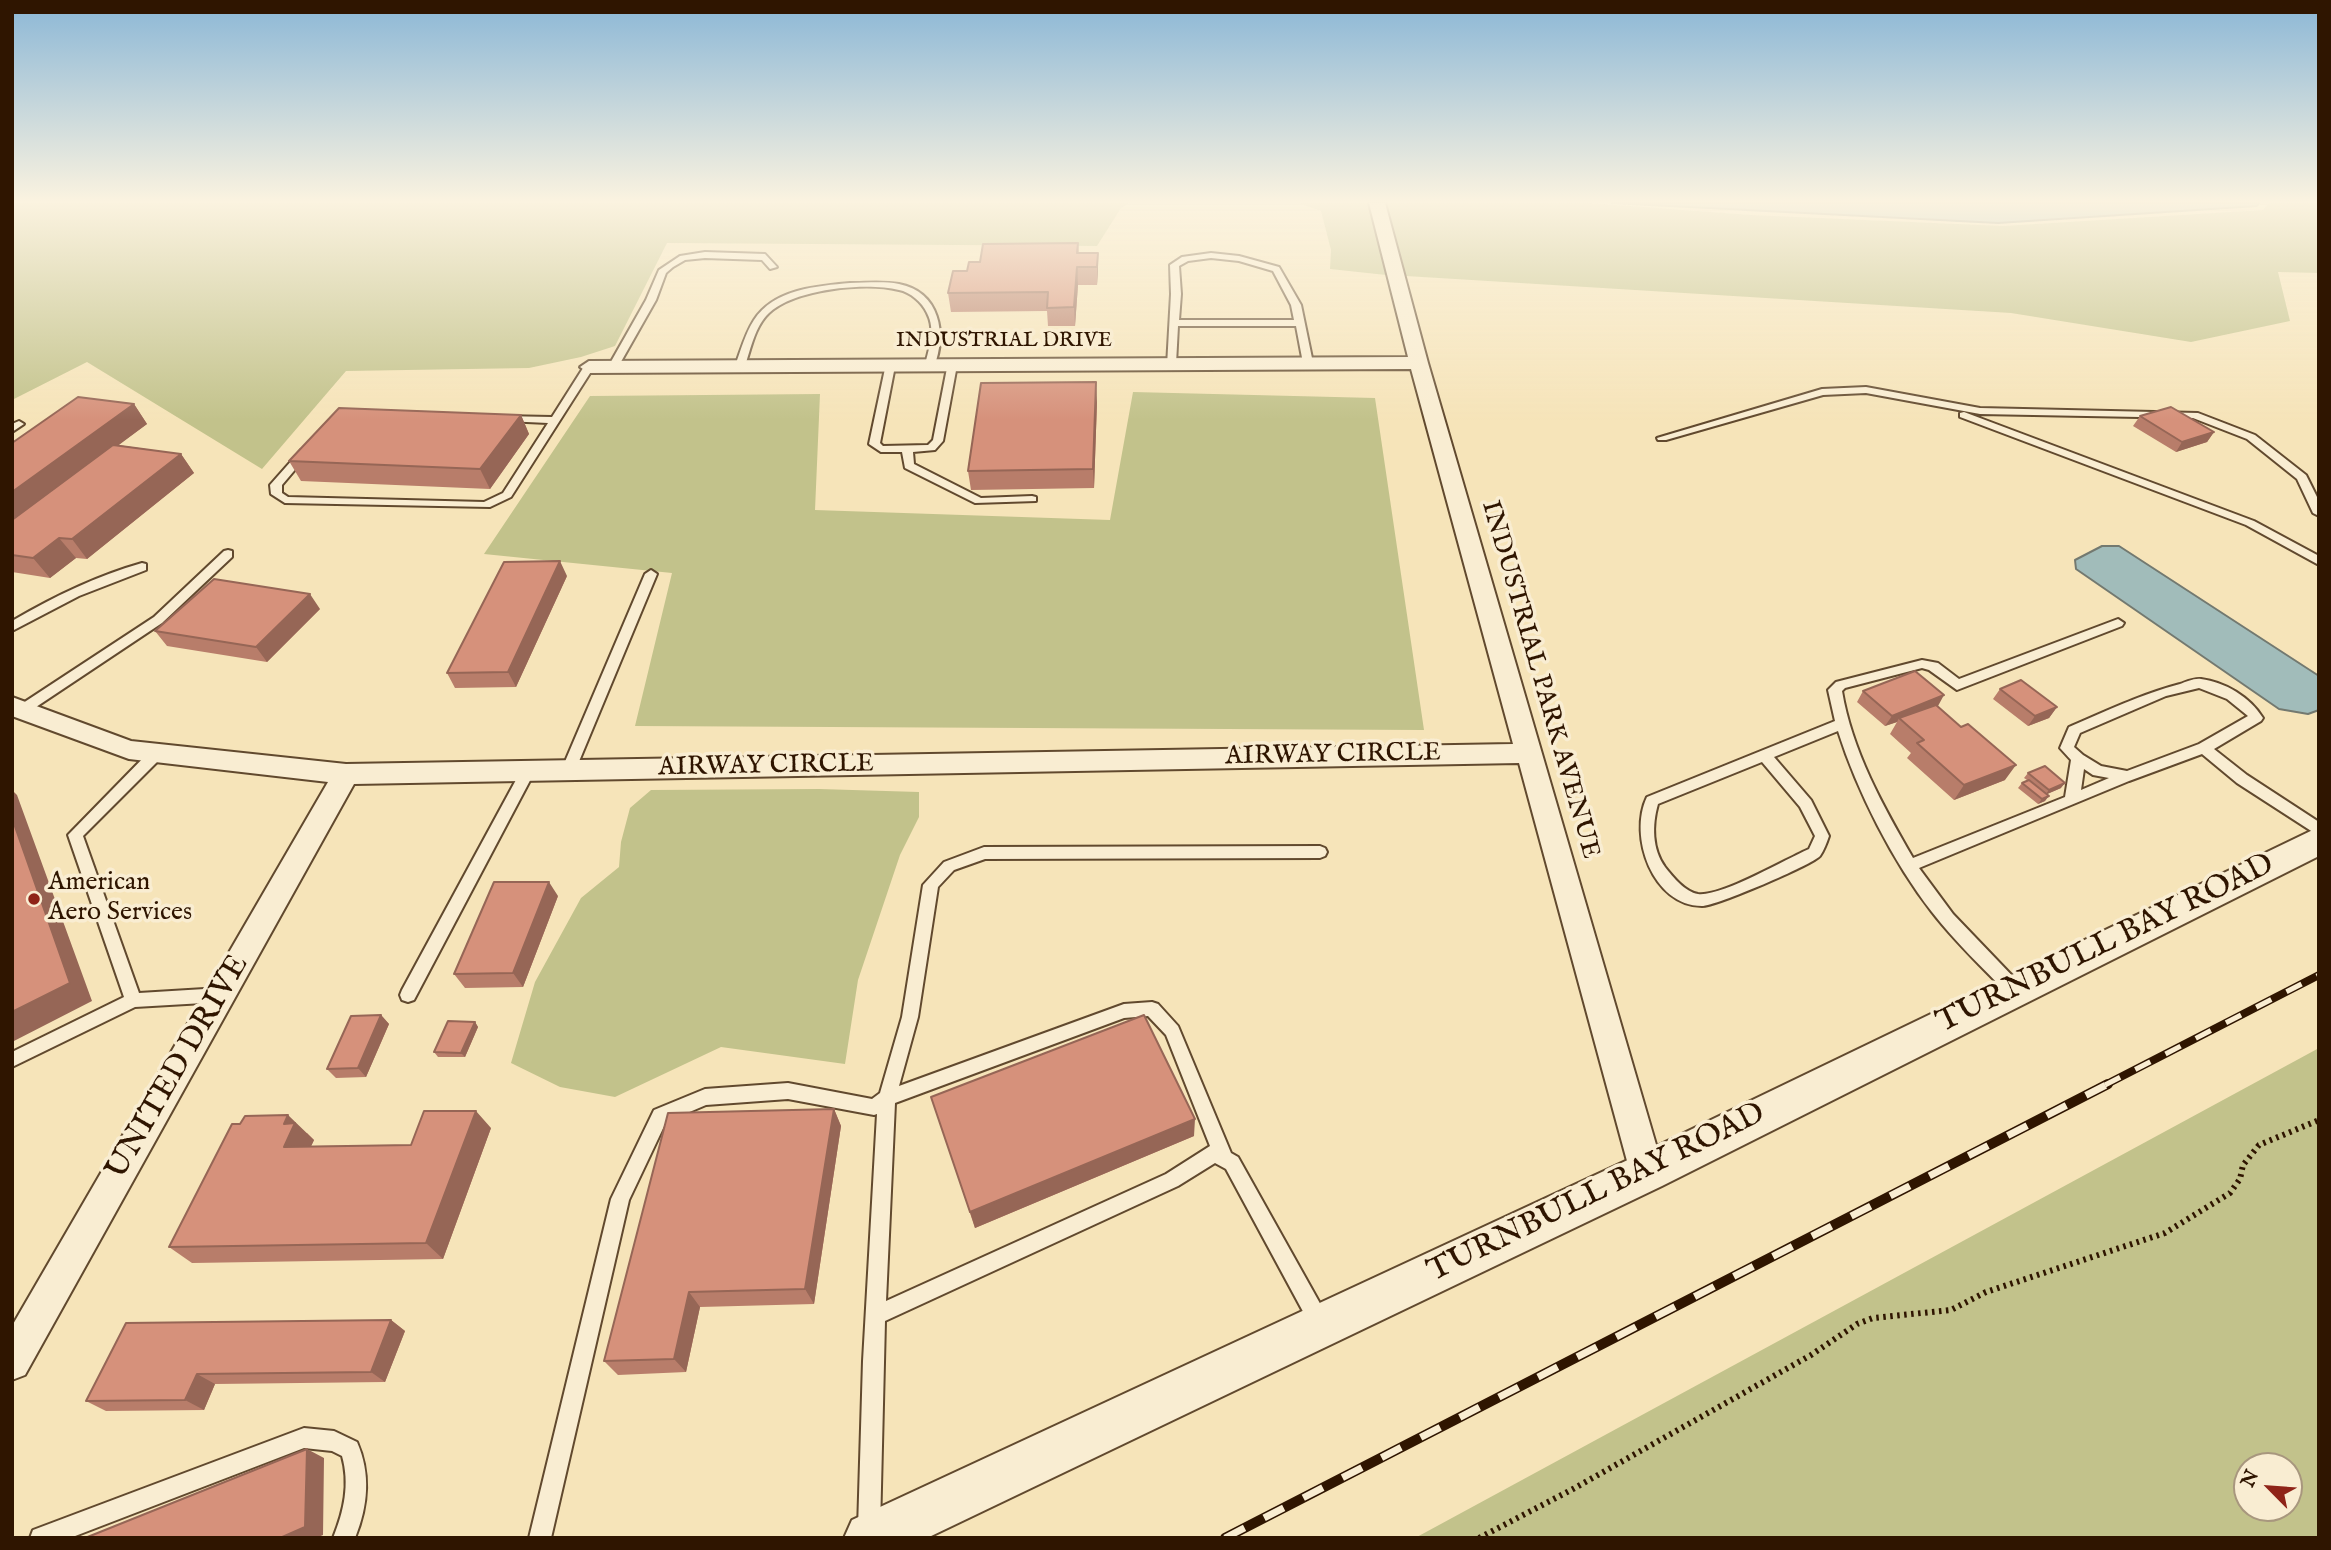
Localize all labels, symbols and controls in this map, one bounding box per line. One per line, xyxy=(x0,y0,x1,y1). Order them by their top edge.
street label: INDUSTRIAL DRIVE xyxy=(896,329,1112,355)
street label: INDUSTRIAL PARK AVENUE xyxy=(1473,497,1605,863)
street label: AIRWAY CIRCLE xyxy=(1225,739,1441,773)
street label: AIRWAY CIRCLE xyxy=(658,750,874,784)
street label: TURNBULL BAY ROAD xyxy=(1931,847,2281,1043)
place label: American Aero Services xyxy=(48,868,192,930)
marker: American Aero Services xyxy=(26,891,42,907)
street label: UNITED DRIVE xyxy=(99,949,259,1187)
street label: TURNBULL BAY ROAD xyxy=(1422,1096,1772,1292)
north arrow xyxy=(2233,1452,2303,1522)
text: N xyxy=(2236,1466,2265,1492)

